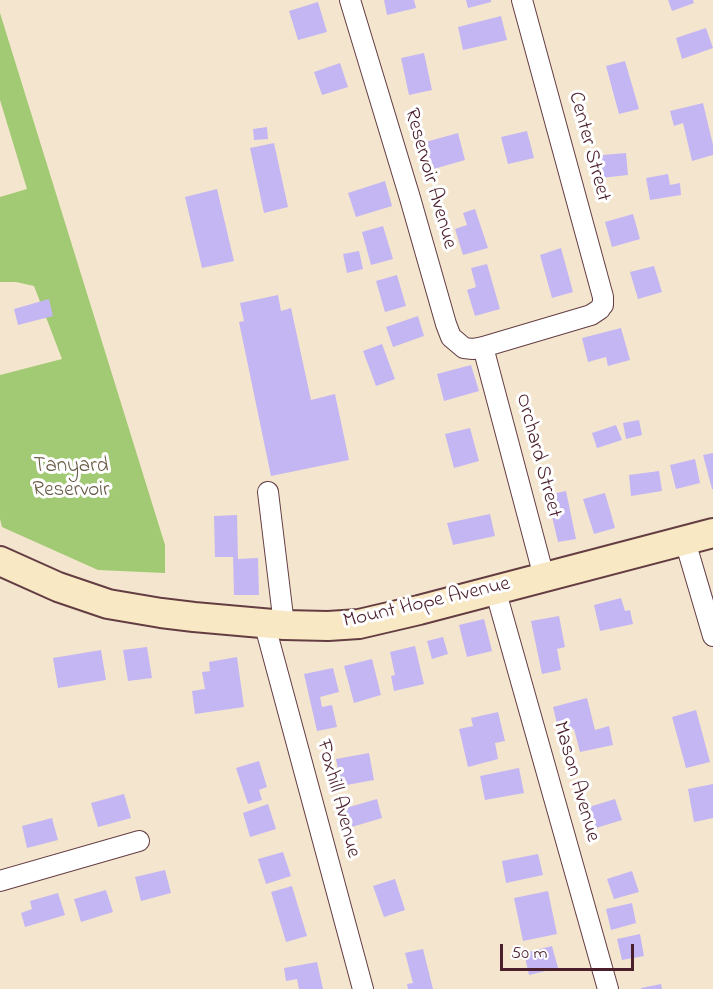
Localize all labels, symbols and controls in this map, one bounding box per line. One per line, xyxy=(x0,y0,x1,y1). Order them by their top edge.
street label: Center Street xyxy=(561,89,615,205)
street label: Reservoir Avenue xyxy=(397,106,461,252)
street label: Orchard Street xyxy=(508,391,566,521)
park label: Tanyard Reservoir xyxy=(33,455,109,505)
street label: Mount Hope Avenue xyxy=(341,573,513,635)
street label: Mason Avenue xyxy=(546,719,604,845)
street label: Foxhill Avenue xyxy=(309,737,365,861)
scale bar xyxy=(503,932,636,970)
text: 50 m xyxy=(511,941,548,967)

